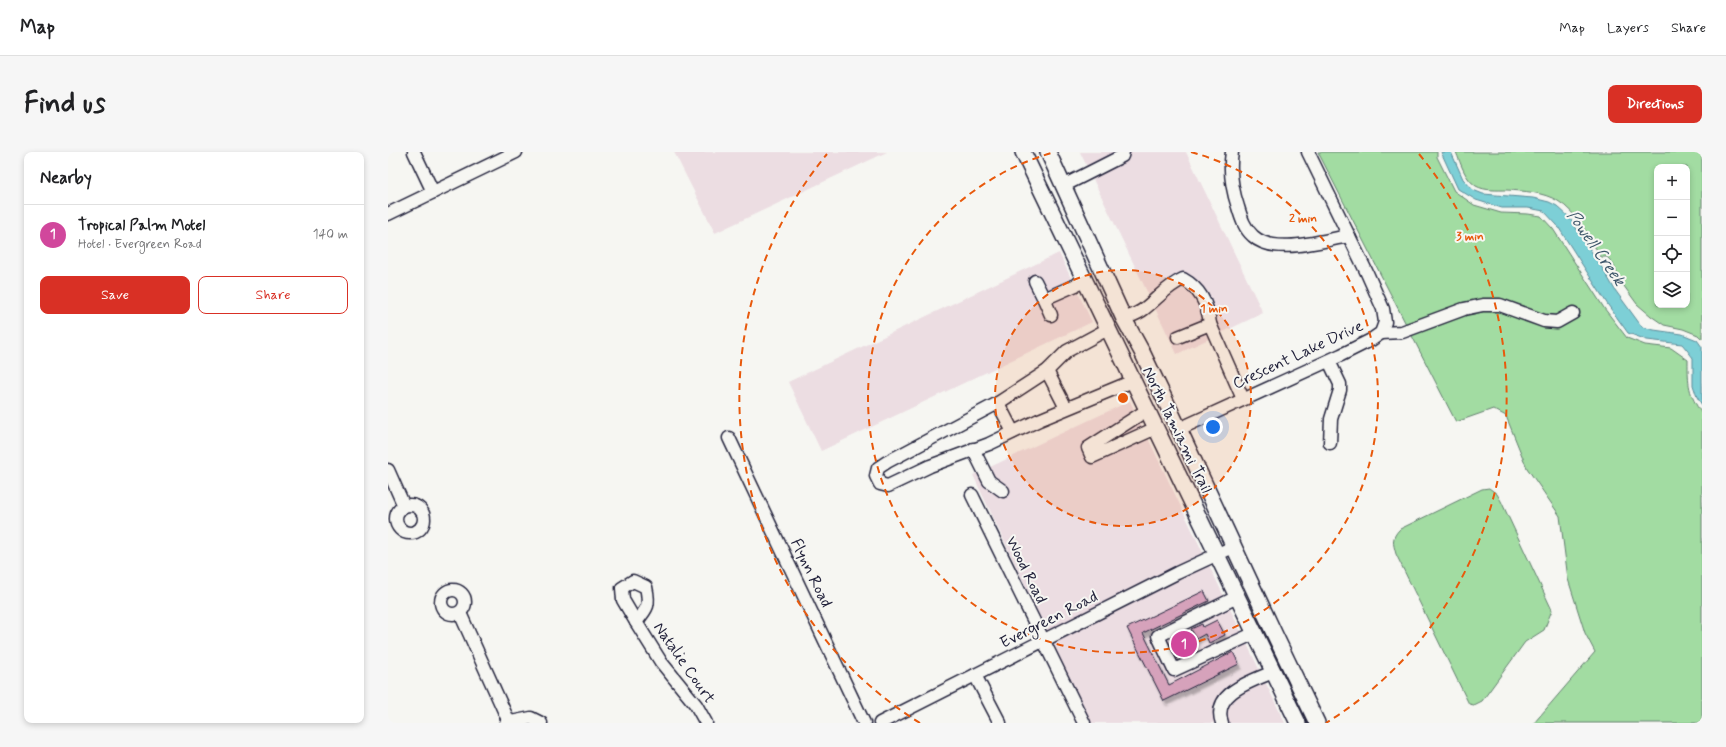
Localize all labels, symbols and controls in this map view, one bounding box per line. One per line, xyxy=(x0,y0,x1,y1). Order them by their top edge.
text: Map xyxy=(20,15,55,40)
text: Map xyxy=(1559,19,1585,37)
text: Layers xyxy=(1607,19,1649,37)
text: Share xyxy=(1671,19,1706,37)
button: Directions xyxy=(1608,85,1702,123)
text: Find us xyxy=(24,86,105,123)
map controls xyxy=(1654,164,1690,308)
button: + xyxy=(1654,164,1690,200)
text: Nearby xyxy=(40,167,92,189)
button: − xyxy=(1654,200,1690,236)
water label: Powell Creek xyxy=(1562,206,1631,291)
text: 2 min xyxy=(1289,211,1317,227)
text: Tropical Palm Motel xyxy=(78,216,205,236)
text: 1 xyxy=(50,226,56,243)
text: 140 m xyxy=(313,226,348,243)
text: 3 min xyxy=(1456,229,1484,245)
text: Hotel · Evergreen Road xyxy=(78,236,202,253)
button: locate xyxy=(1654,236,1690,272)
button: layers xyxy=(1654,272,1690,308)
button: Save xyxy=(40,276,190,314)
button: Share xyxy=(198,276,348,314)
text: 1 min xyxy=(1200,301,1228,317)
street label: Crescent Lake Drive xyxy=(1229,316,1367,394)
street label: North Tamiami Trail xyxy=(1137,363,1217,497)
centre of rings xyxy=(1116,391,1130,405)
your location xyxy=(1203,417,1223,437)
street label: Wood Road xyxy=(1001,533,1051,607)
street label: Flynn Road xyxy=(785,535,837,611)
street label: Evergreen Road xyxy=(996,586,1102,655)
street label: Natalie Court xyxy=(648,618,720,708)
pin: 1 xyxy=(1171,629,1197,659)

